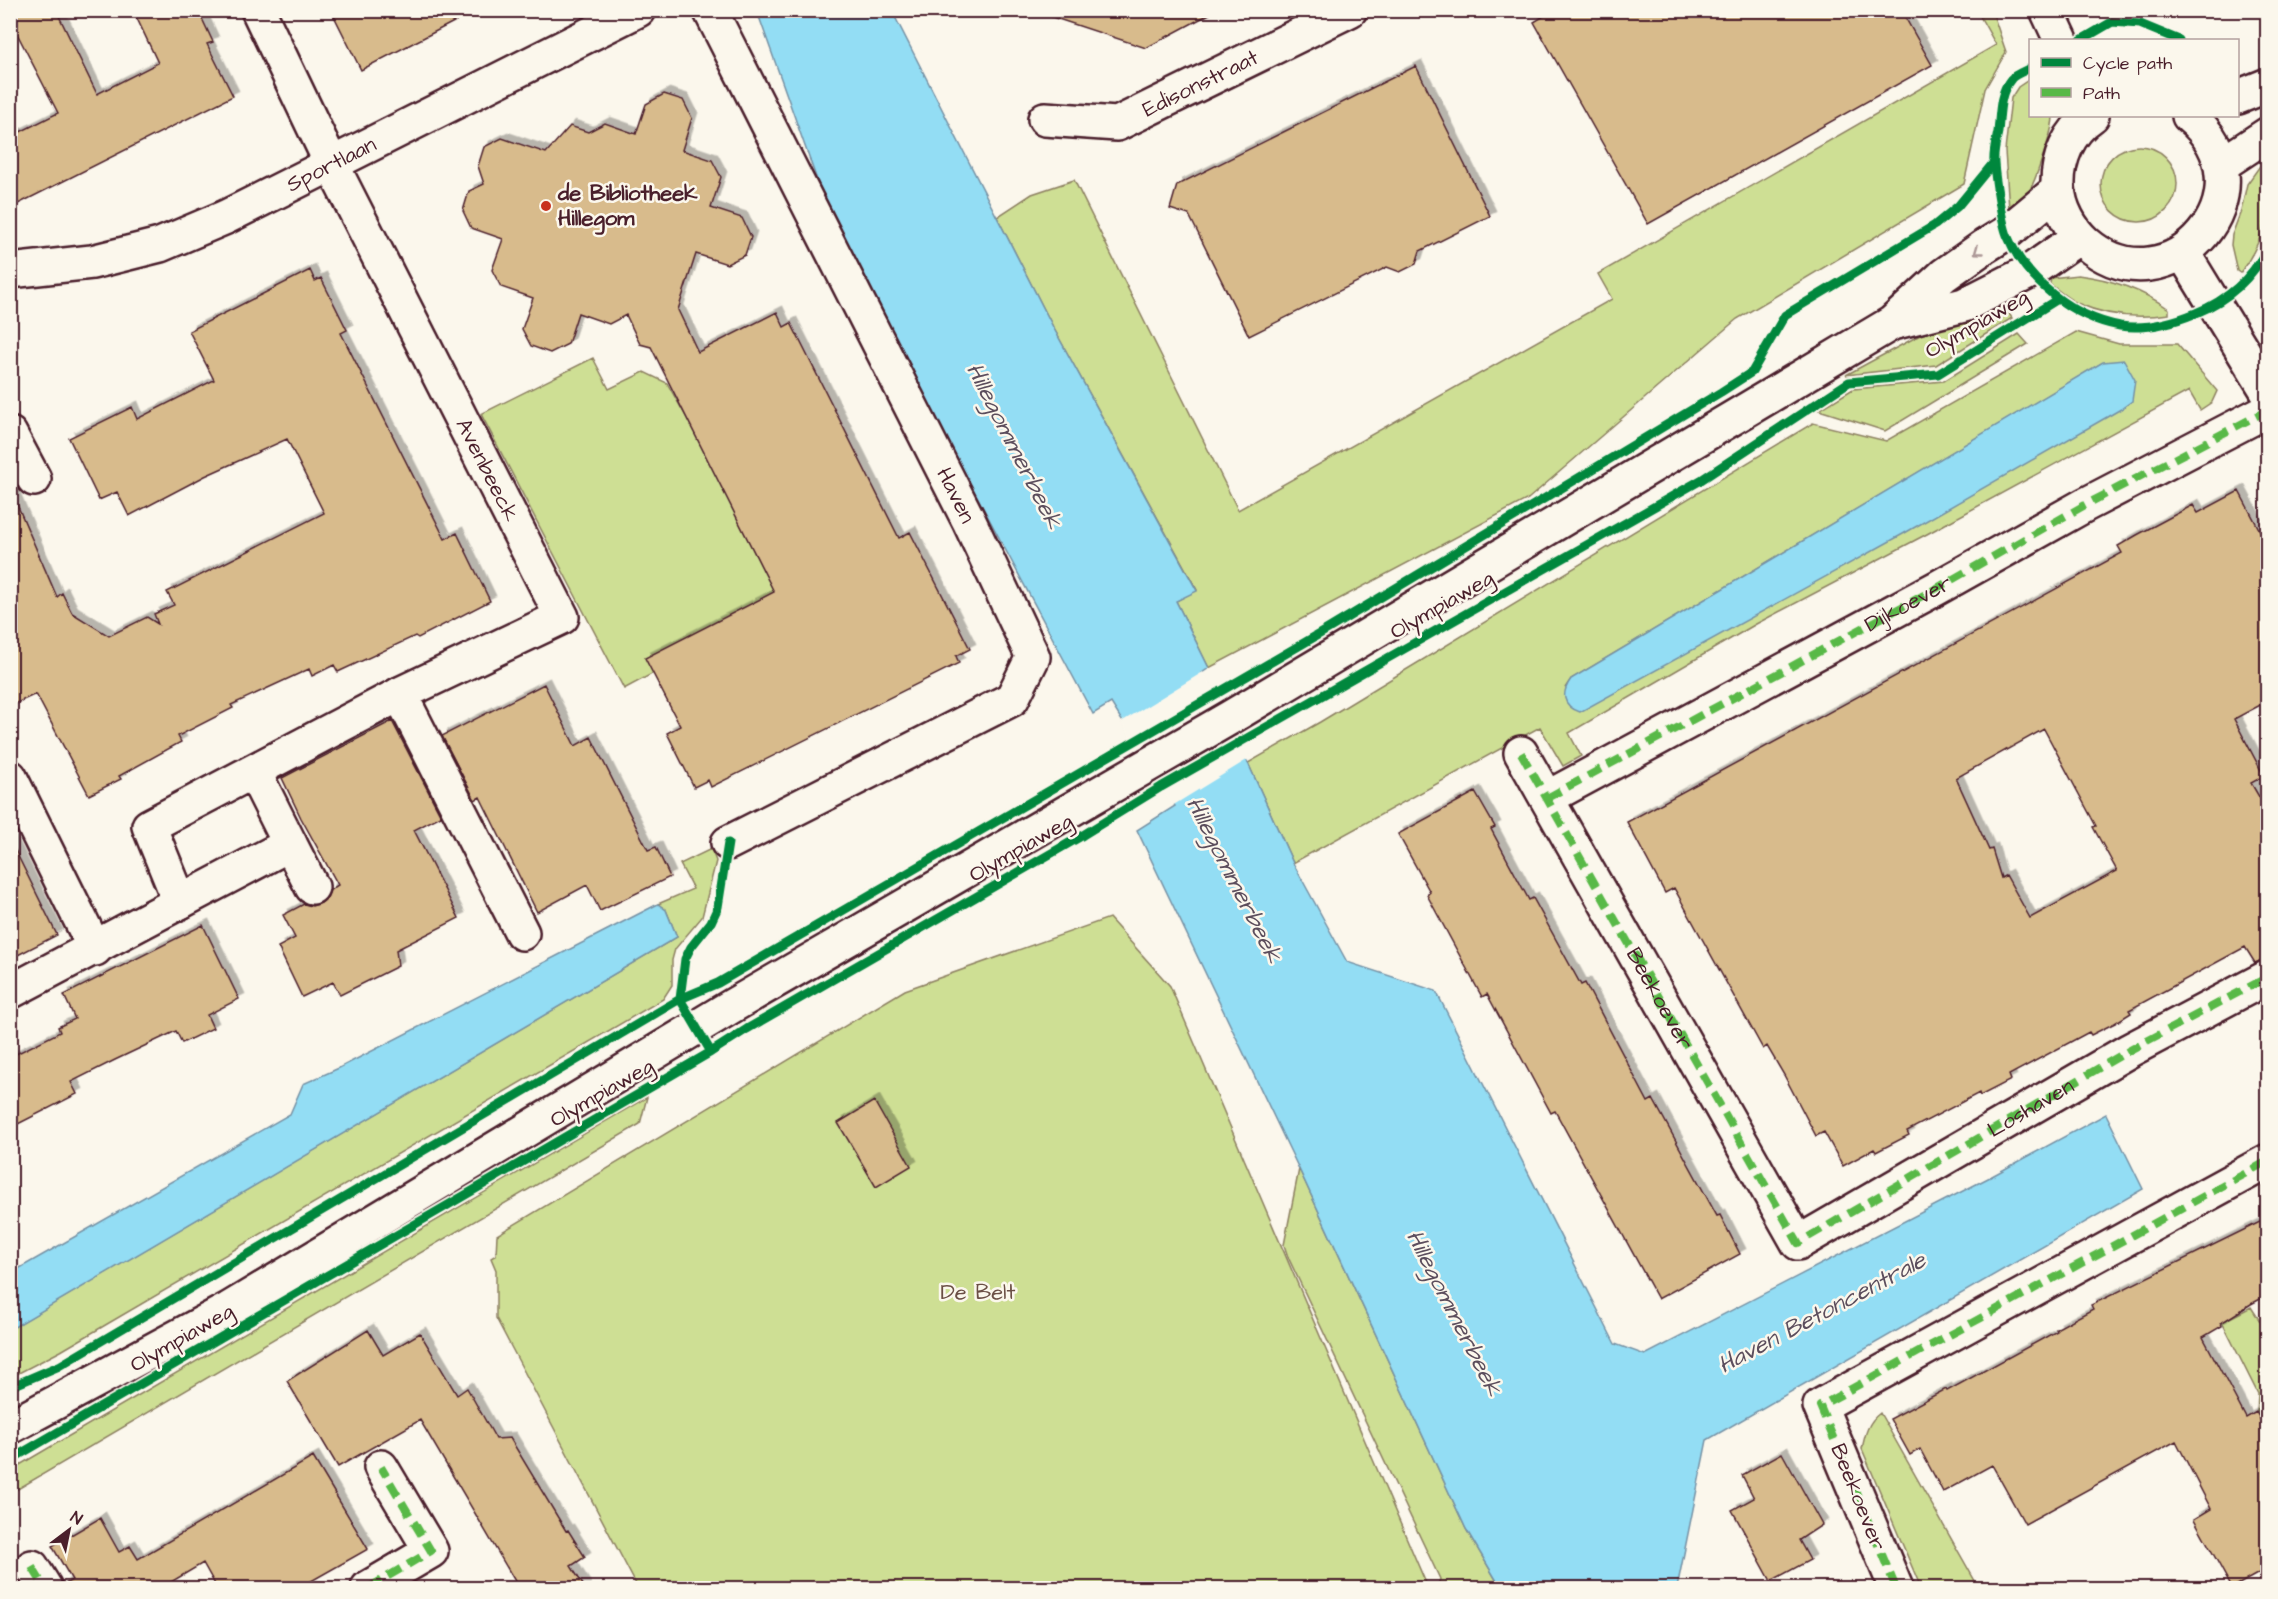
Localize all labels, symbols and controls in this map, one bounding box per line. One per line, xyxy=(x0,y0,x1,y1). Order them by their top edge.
legend xyxy=(2029,39,2239,117)
street label: Edisonstraat xyxy=(1137,42,1264,125)
text: Cycle path xyxy=(2083,51,2172,77)
text: Path xyxy=(2083,81,2120,106)
street label: Sportlaan xyxy=(281,129,381,200)
place label: de Bibliotheek Hillegom xyxy=(557,178,698,235)
marker: de Bibliotheek Hillegom xyxy=(539,199,553,213)
one-way arrow xyxy=(1974,244,1985,255)
street label: Olympiaweg xyxy=(1919,282,2035,367)
water label: Hillegommerbeek xyxy=(957,357,1071,537)
street label: Avenbeeck xyxy=(448,413,526,527)
street label: Haven xyxy=(929,462,983,528)
street label: Olympiaweg xyxy=(1384,563,1500,648)
street label: Dijkoever xyxy=(1859,567,1957,640)
water label: Hillegommerbeek xyxy=(1177,791,1291,971)
street label: Olympiaweg xyxy=(963,806,1079,891)
street label: Beekoever xyxy=(1619,942,1701,1055)
street label: Olympiaweg xyxy=(544,1051,660,1136)
street label: Loshaven xyxy=(1982,1070,2080,1145)
water label: Hillegommerbeek xyxy=(1397,1224,1511,1404)
water label: Haven Betoncentrale xyxy=(1712,1243,1933,1382)
park label: De Belt xyxy=(941,1277,1016,1308)
street label: Olympiaweg xyxy=(124,1296,240,1381)
street label: Beekoever xyxy=(1823,1439,1893,1555)
north arrow xyxy=(39,1500,99,1560)
text: N xyxy=(66,1506,87,1530)

